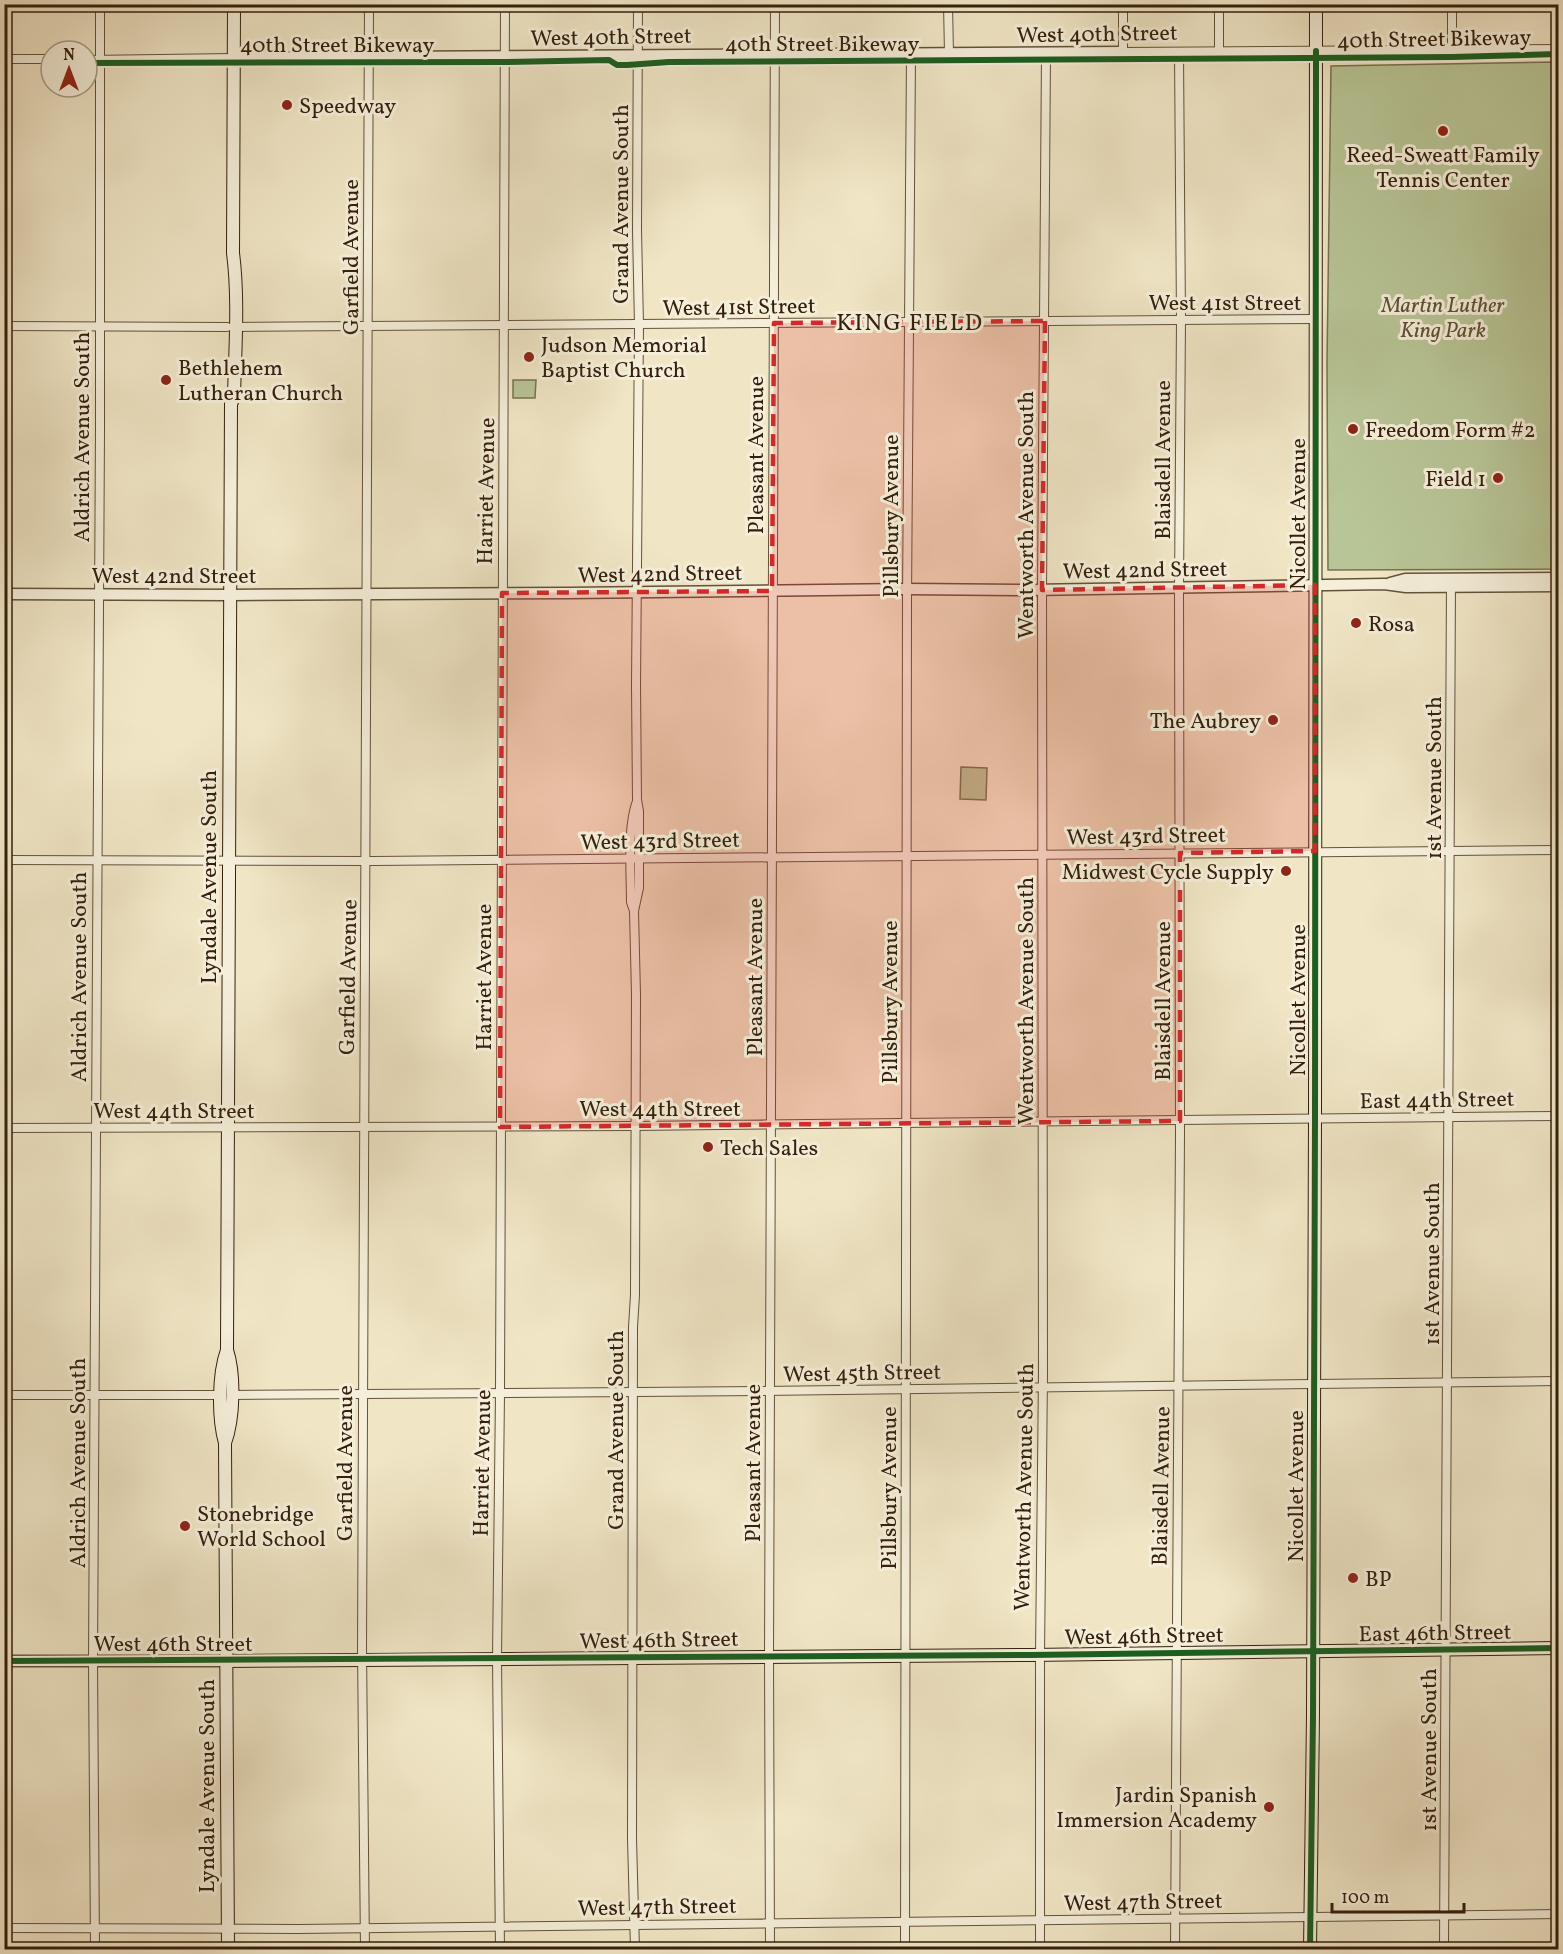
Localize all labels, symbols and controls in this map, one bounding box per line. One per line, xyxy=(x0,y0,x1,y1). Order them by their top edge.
street label: West 40th Street xyxy=(1016,19,1178,52)
street label: West 40th Street xyxy=(530,22,692,55)
street label: 40th Street Bikeway xyxy=(1336,23,1532,58)
street label: 40th Street Bikeway xyxy=(725,30,919,61)
street label: 40th Street Bikeway xyxy=(240,31,434,62)
north arrow xyxy=(39,39,99,99)
text: N xyxy=(63,45,75,67)
place label: Speedway xyxy=(299,92,396,123)
marker: Speedway xyxy=(280,98,294,112)
street label: Grand Avenue South xyxy=(607,104,638,304)
marker: Reed-Sweatt Family Tennis Center xyxy=(1436,124,1450,138)
place label: Reed-Sweatt Family Tennis Center xyxy=(1346,141,1540,197)
street label: Garfield Avenue xyxy=(337,179,368,335)
street label: West 41st Street xyxy=(1148,289,1302,320)
park label: Martin Luther King Park xyxy=(1381,291,1505,347)
street label: West 41st Street xyxy=(662,292,816,325)
district label: KING FIELD xyxy=(836,307,984,341)
place label: Judson Memorial Baptist Church xyxy=(541,331,707,387)
street label: Aldrich Avenue South xyxy=(68,332,99,542)
marker: Judson Memorial Baptist Church xyxy=(522,350,536,364)
place label: Bethlehem Lutheran Church xyxy=(178,354,343,410)
marker: Bethlehem Lutheran Church xyxy=(159,373,173,387)
street label: Pleasant Avenue xyxy=(742,376,773,534)
street label: Blaisdell Avenue xyxy=(1149,380,1180,540)
street label: Wentworth Avenue South xyxy=(1012,391,1043,639)
place label: Freedom Form #2 xyxy=(1365,416,1536,447)
street label: Harriet Avenue xyxy=(471,417,504,565)
marker: Freedom Form #2 xyxy=(1346,422,1360,436)
street label: Pillsbury Avenue xyxy=(877,434,908,598)
street label: Nicollet Avenue xyxy=(1284,438,1315,590)
place label: Field 1 xyxy=(1425,465,1486,496)
marker: Field 1 xyxy=(1491,471,1505,485)
street label: West 42nd Street xyxy=(1062,555,1228,588)
street label: West 42nd Street xyxy=(577,559,743,592)
street label: West 42nd Street xyxy=(92,562,257,593)
place label: Rosa xyxy=(1368,610,1415,641)
marker: Rosa xyxy=(1349,616,1363,630)
street label: 1st Avenue South xyxy=(1420,696,1451,860)
place label: The Aubrey xyxy=(1150,707,1261,738)
marker: The Aubrey xyxy=(1266,713,1280,727)
street label: Lyndale Avenue South xyxy=(195,770,226,984)
street label: West 43rd Street xyxy=(1066,821,1226,854)
street label: West 43rd Street xyxy=(580,826,740,859)
place label: Midwest Cycle Supply xyxy=(1062,858,1274,889)
marker: Midwest Cycle Supply xyxy=(1279,864,1293,878)
street label: Aldrich Avenue South xyxy=(65,872,96,1082)
street label: Wentworth Avenue South xyxy=(1012,877,1043,1125)
street label: Pleasant Avenue xyxy=(741,898,772,1056)
street label: Garfield Avenue xyxy=(333,899,366,1055)
street label: Harriet Avenue xyxy=(470,903,501,1051)
street label: Pillsbury Avenue xyxy=(876,920,907,1084)
street label: Blaisdell Avenue xyxy=(1149,921,1180,1081)
street label: Nicollet Avenue xyxy=(1284,924,1315,1076)
street label: East 44th Street xyxy=(1359,1085,1515,1118)
street label: West 44th Street xyxy=(579,1095,741,1126)
street label: West 44th Street xyxy=(93,1097,255,1128)
place label: Tech Sales xyxy=(720,1134,818,1165)
marker: Tech Sales xyxy=(701,1140,715,1154)
street label: 1st Avenue South xyxy=(1418,1182,1449,1346)
street label: Grand Avenue South xyxy=(602,1330,633,1530)
street label: Aldrich Avenue South xyxy=(64,1358,95,1568)
street label: West 45th Street xyxy=(783,1358,942,1391)
street label: Wentworth Avenue South xyxy=(1008,1363,1043,1611)
street label: Pleasant Avenue xyxy=(739,1384,770,1542)
street label: Garfield Avenue xyxy=(331,1385,362,1541)
street label: Harriet Avenue xyxy=(467,1389,500,1537)
street label: Pillsbury Avenue xyxy=(875,1406,906,1570)
street label: Blaisdell Avenue xyxy=(1146,1406,1179,1566)
street label: Nicollet Avenue xyxy=(1282,1410,1313,1562)
place label: Stonebridge World School xyxy=(197,1500,326,1556)
marker: Stonebridge World School xyxy=(178,1519,192,1533)
place label: BP xyxy=(1365,1565,1392,1596)
marker: BP xyxy=(1346,1571,1360,1585)
street label: East 46th Street xyxy=(1358,1618,1512,1651)
street label: West 46th Street xyxy=(1064,1621,1224,1654)
street label: West 46th Street xyxy=(579,1625,739,1658)
street label: West 46th Street xyxy=(93,1630,253,1661)
street label: 1st Avenue South xyxy=(1415,1668,1446,1832)
street label: Lyndale Avenue South xyxy=(193,1679,224,1893)
place label: Jardin Spanish Immersion Academy xyxy=(1056,1781,1257,1837)
marker: Jardin Spanish Immersion Academy xyxy=(1262,1800,1276,1814)
scale bar xyxy=(1332,1876,1464,1914)
text: 100 m xyxy=(1341,1886,1390,1911)
street label: West 47th Street xyxy=(1063,1887,1223,1920)
street label: West 47th Street xyxy=(577,1892,737,1925)

